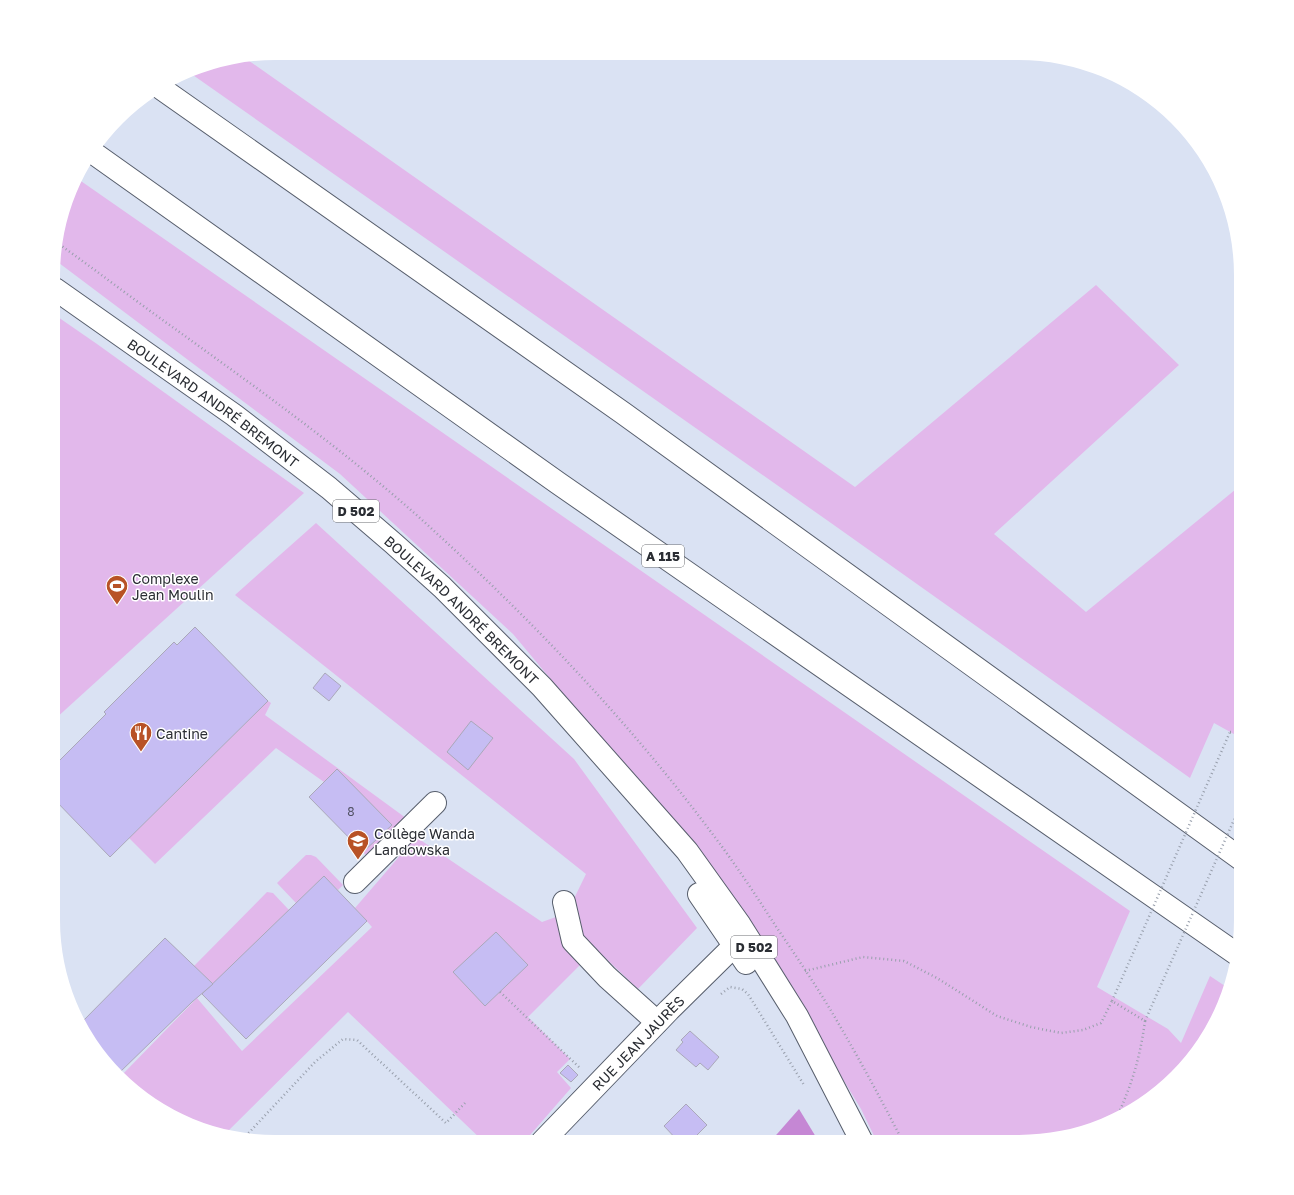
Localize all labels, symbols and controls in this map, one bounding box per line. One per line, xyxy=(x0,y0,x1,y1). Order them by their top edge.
street label: BOULEVARD ANDRÉ BREMONT xyxy=(125,335,303,471)
road number: D 502 xyxy=(333,500,379,522)
street label: BOULEVARD ANDRÉ BREMONT xyxy=(381,531,543,688)
road number: A 115 xyxy=(642,545,684,567)
place label: Complexe Jean Moulin xyxy=(132,570,214,603)
sports icon: Complexe Jean Moulin xyxy=(104,573,130,606)
restaurant icon: Cantine xyxy=(128,720,154,753)
place label: Cantine xyxy=(156,725,208,742)
house number: 8 xyxy=(347,804,355,819)
place label: Collège Wanda Landowska xyxy=(374,825,475,858)
school or university icon: Collège Wanda Landowska xyxy=(345,828,371,861)
road number: D 502 xyxy=(731,936,777,958)
street label: RUE JEAN JAURÈS xyxy=(588,992,687,1094)

